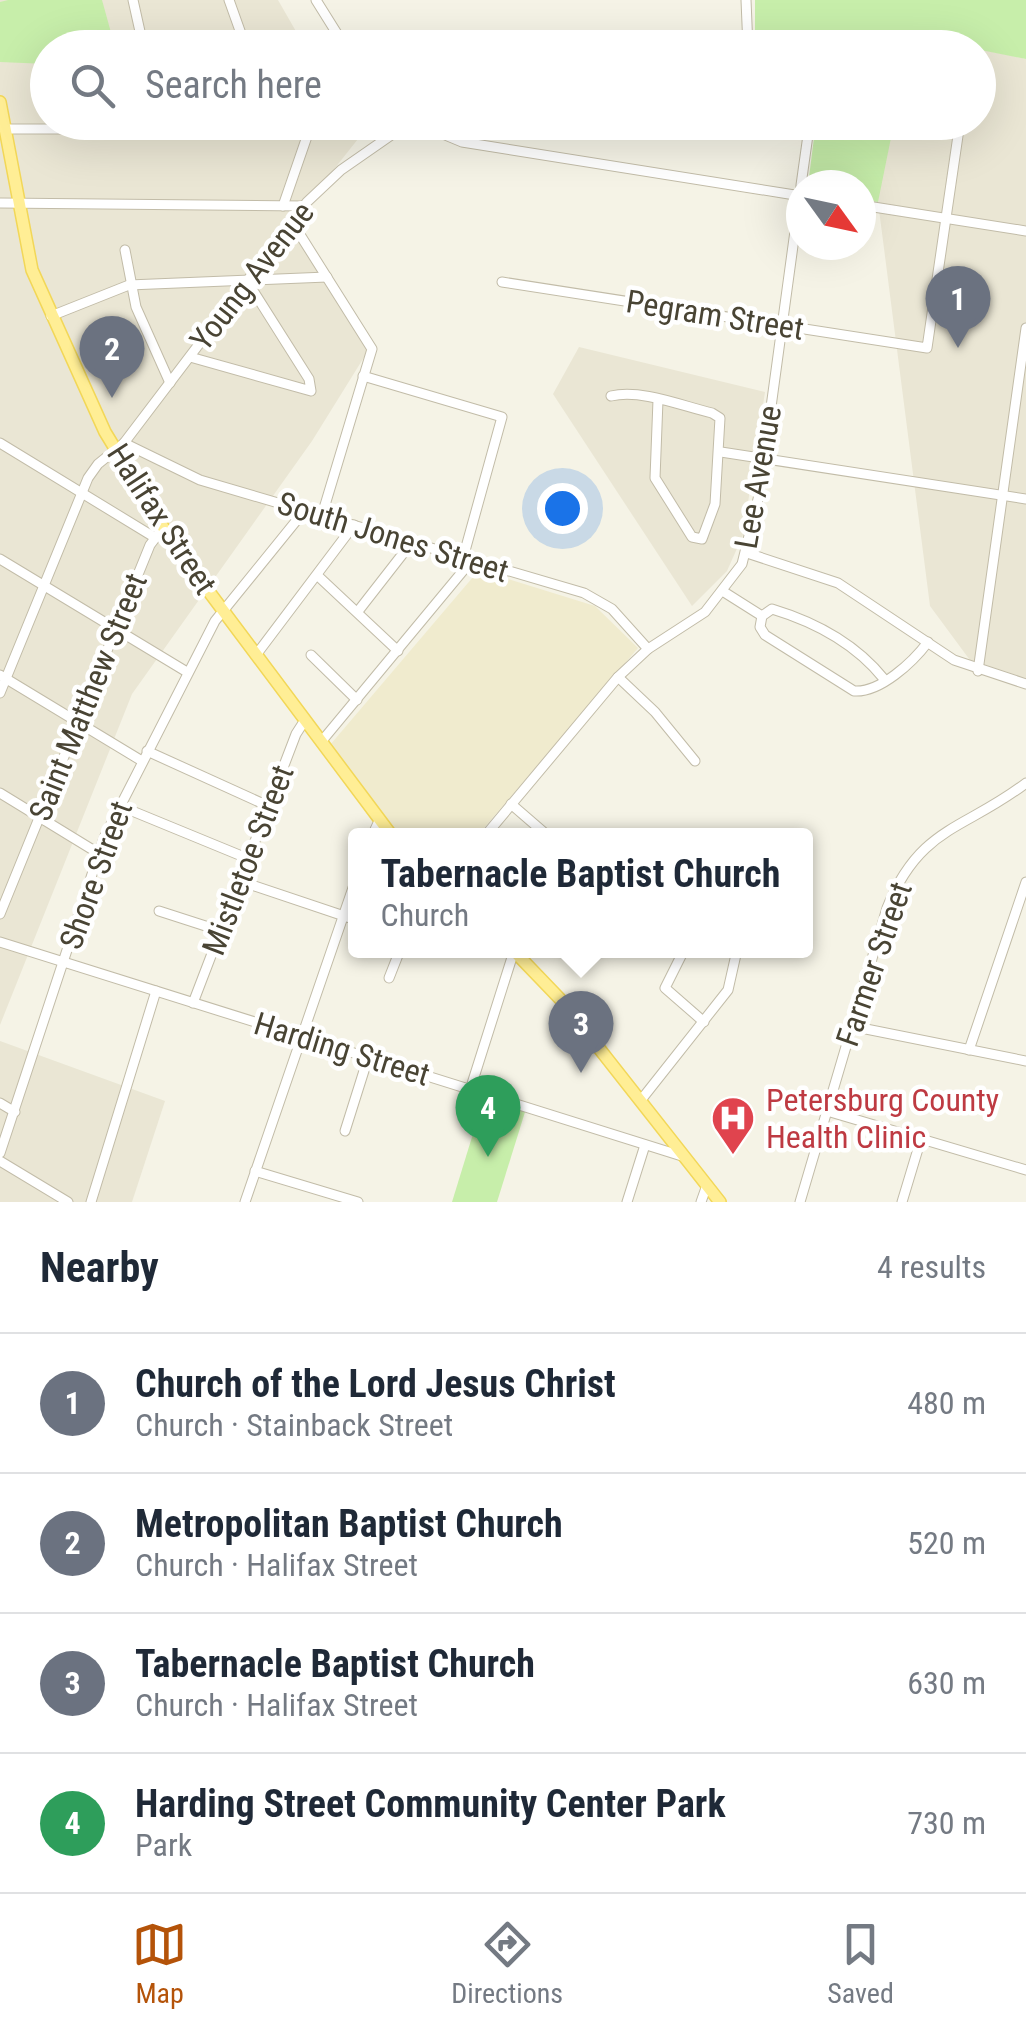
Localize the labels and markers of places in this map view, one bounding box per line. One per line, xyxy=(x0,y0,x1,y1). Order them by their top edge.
pin: 1 xyxy=(926,266,990,348)
pin: 2 xyxy=(80,316,144,398)
pin: 3 xyxy=(548,990,614,1073)
pin: 4 xyxy=(456,1074,520,1157)
place label: Petersburg County Health Clinic xyxy=(766,1081,999,1156)
hospital icon: Petersburg County Health Clinic xyxy=(710,1095,756,1156)

